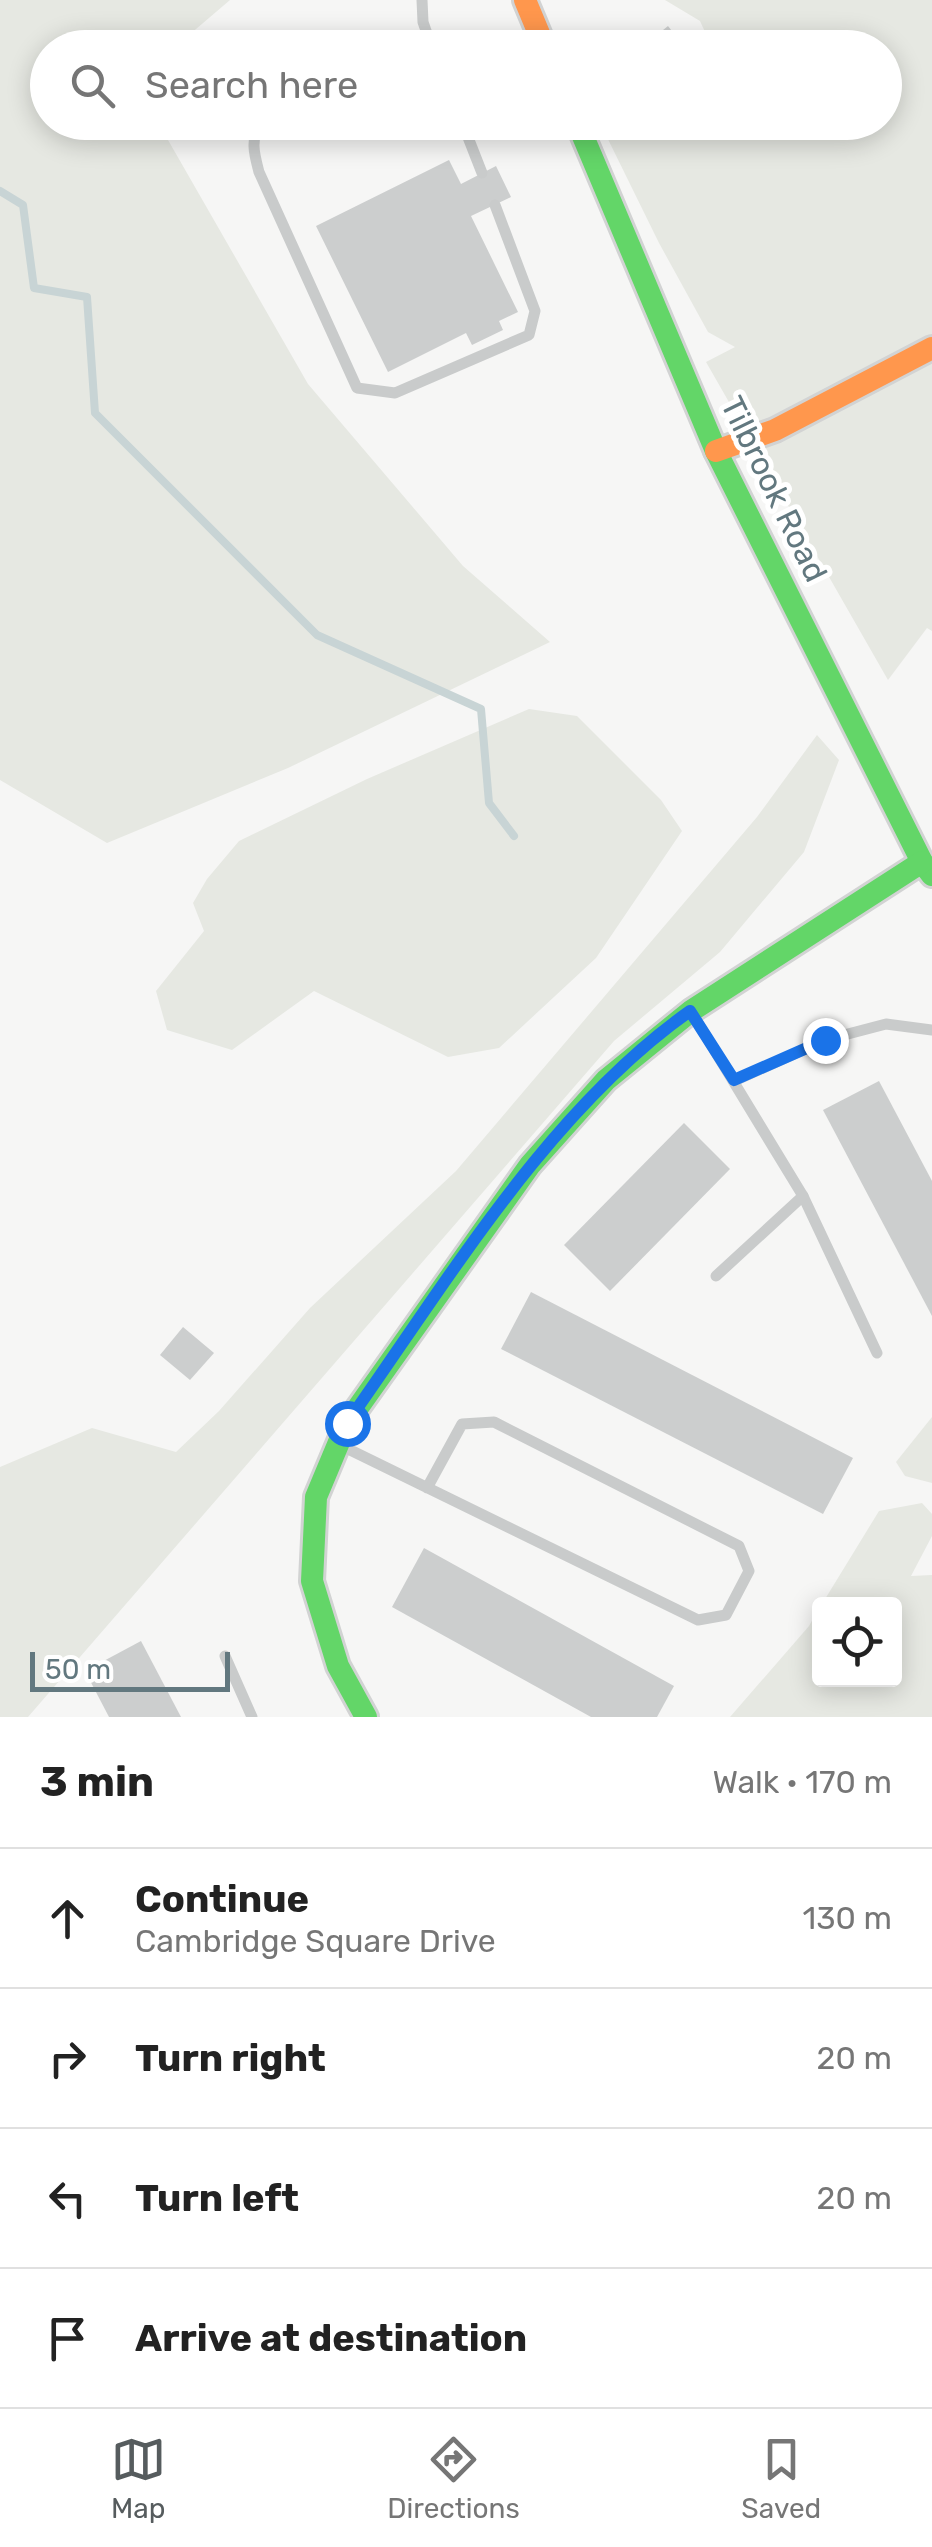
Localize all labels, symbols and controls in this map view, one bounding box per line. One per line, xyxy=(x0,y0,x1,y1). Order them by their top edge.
search box xyxy=(30,30,902,140)
icon: search xyxy=(65,58,120,113)
text: Search here xyxy=(145,62,358,108)
street label: Tilbrook Road xyxy=(713,390,835,588)
route end xyxy=(803,1018,849,1064)
route start xyxy=(325,1401,371,1447)
map controls xyxy=(812,1597,902,1687)
button: locate xyxy=(812,1597,902,1687)
scale bar xyxy=(30,1647,230,1692)
text: 50 m xyxy=(45,1653,111,1686)
text: 3 min xyxy=(40,1757,154,1807)
text: Walk · 170 m xyxy=(712,1763,892,1801)
text: Continue xyxy=(135,1876,309,1922)
icon: ahead xyxy=(40,1891,95,1946)
text: 130 m xyxy=(802,1899,892,1937)
text: Cambridge Square Drive xyxy=(135,1922,496,1960)
icon: right xyxy=(40,2031,95,2086)
text: Turn right xyxy=(135,2035,326,2081)
text: 20 m xyxy=(817,2039,892,2077)
icon: left xyxy=(40,2171,95,2226)
text: Turn left xyxy=(135,2175,299,2221)
text: 20 m xyxy=(817,2179,892,2217)
icon: arrive xyxy=(40,2311,95,2366)
text: Arrive at destination xyxy=(135,2315,527,2361)
tab: Map xyxy=(111,2432,166,2525)
tab: Directions xyxy=(387,2432,520,2525)
tab: Saved xyxy=(741,2432,821,2525)

